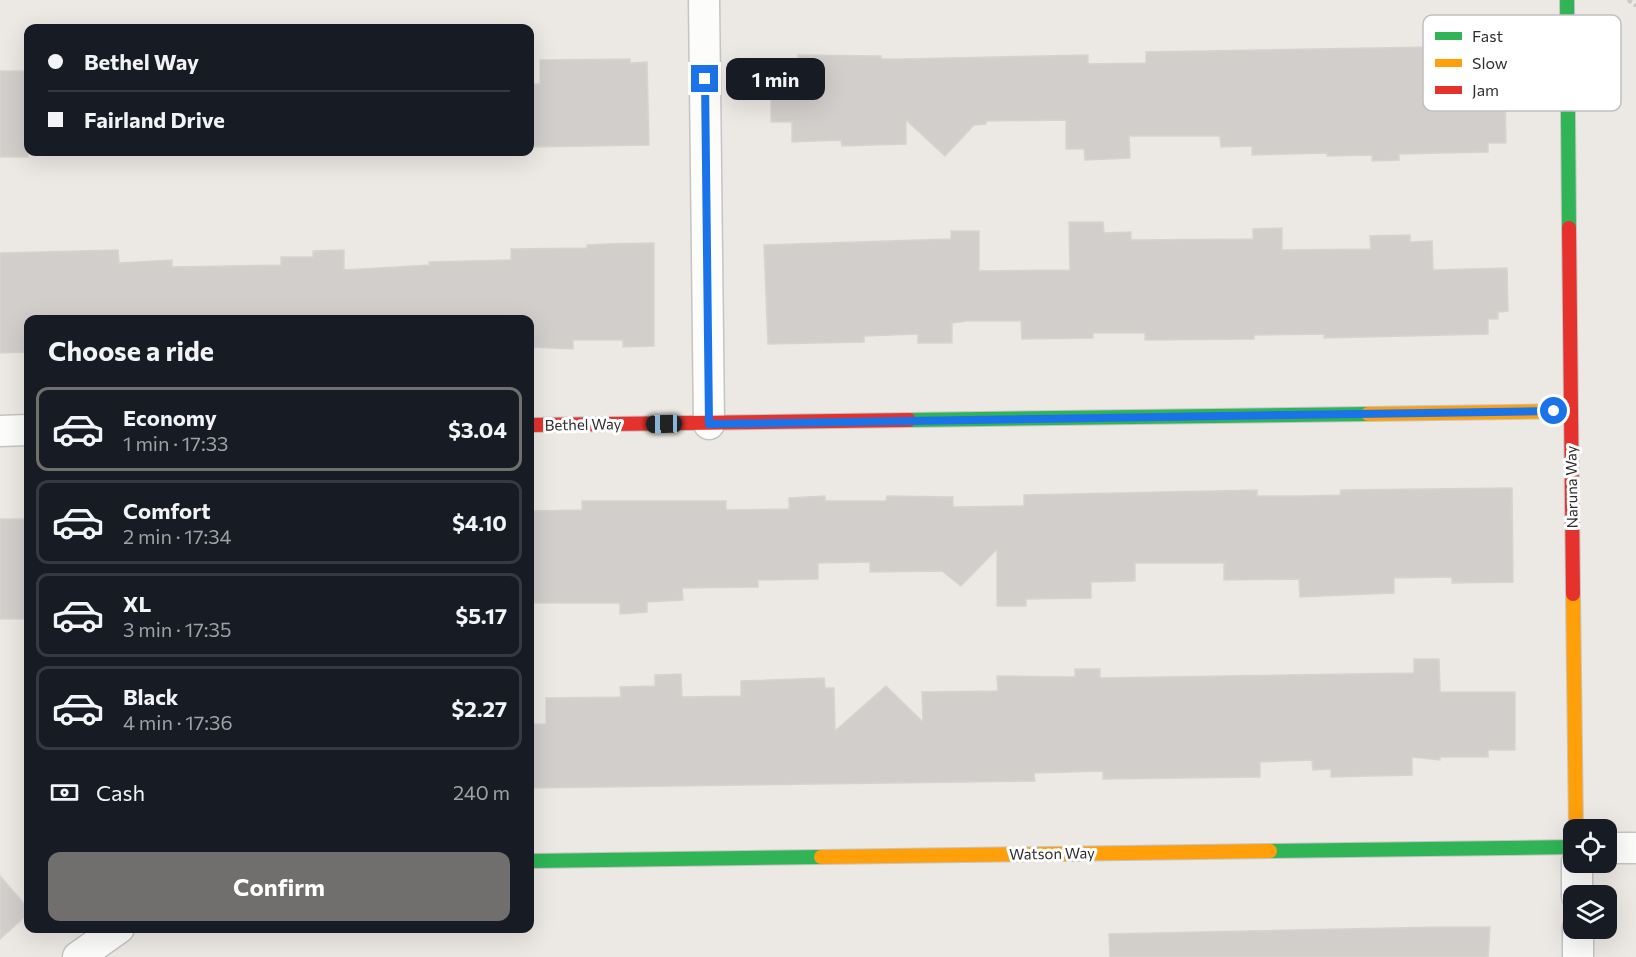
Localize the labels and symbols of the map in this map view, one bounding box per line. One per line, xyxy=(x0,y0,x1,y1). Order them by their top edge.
legend xyxy=(1423,15,1621,111)
text: Fast xyxy=(1472,26,1503,45)
text: Slow xyxy=(1472,53,1508,72)
callout: 1 min xyxy=(726,58,825,100)
route end xyxy=(691,65,718,92)
text: Jam xyxy=(1472,80,1499,99)
route start xyxy=(1540,397,1567,424)
street label: Bethel Way xyxy=(544,414,622,434)
car xyxy=(646,415,682,433)
street label: Naruna Way xyxy=(1561,445,1581,529)
street label: Watson Way xyxy=(1009,843,1095,863)

